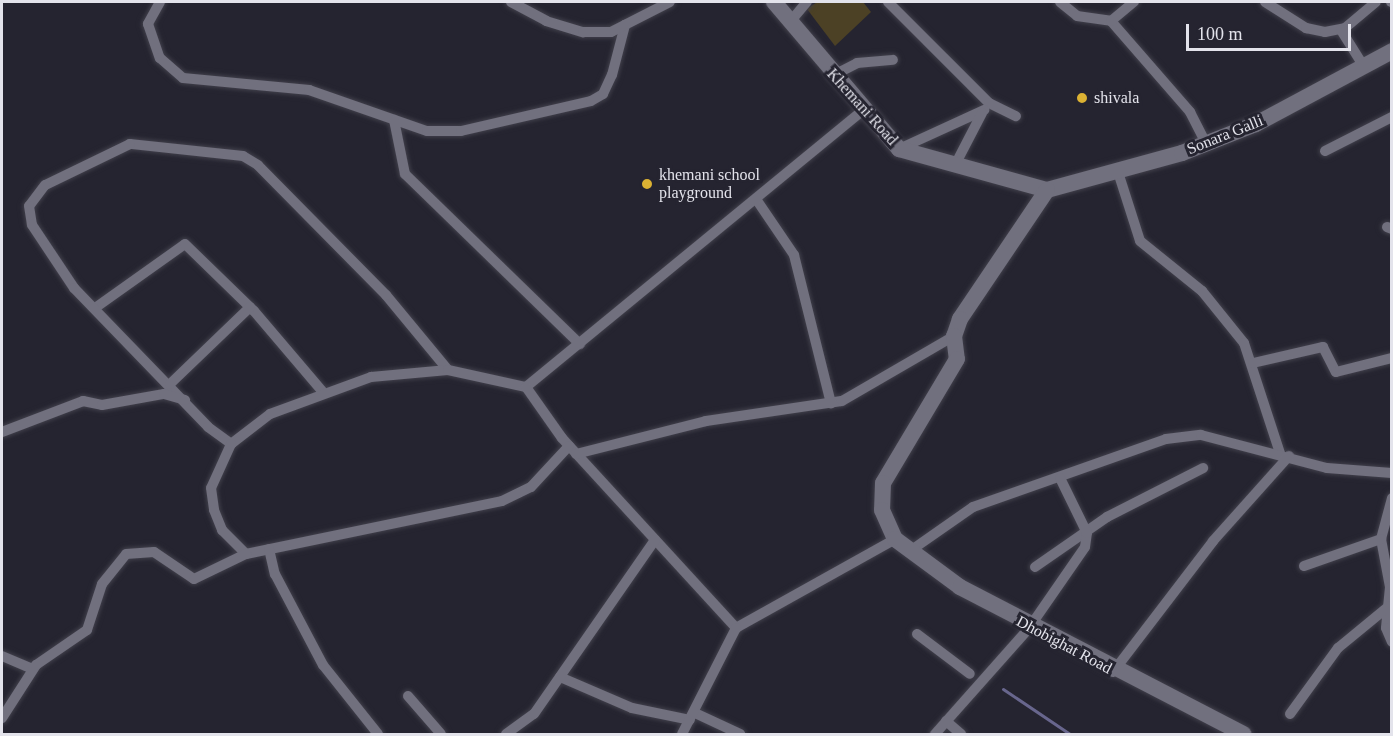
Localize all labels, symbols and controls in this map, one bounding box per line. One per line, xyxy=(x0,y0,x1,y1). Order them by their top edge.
scale bar xyxy=(1189,12,1354,50)
text: 100 m xyxy=(1197,24,1243,44)
street label: Khemani Road xyxy=(823,65,901,149)
place label: shivala xyxy=(1094,88,1139,108)
marker: shivala xyxy=(1075,91,1089,105)
street label: Sonara Galli xyxy=(1184,111,1266,159)
place label: khemani school playground xyxy=(659,165,760,203)
marker: khemani school playground xyxy=(640,177,654,191)
street label: Dhobighat Road xyxy=(1013,612,1115,678)

